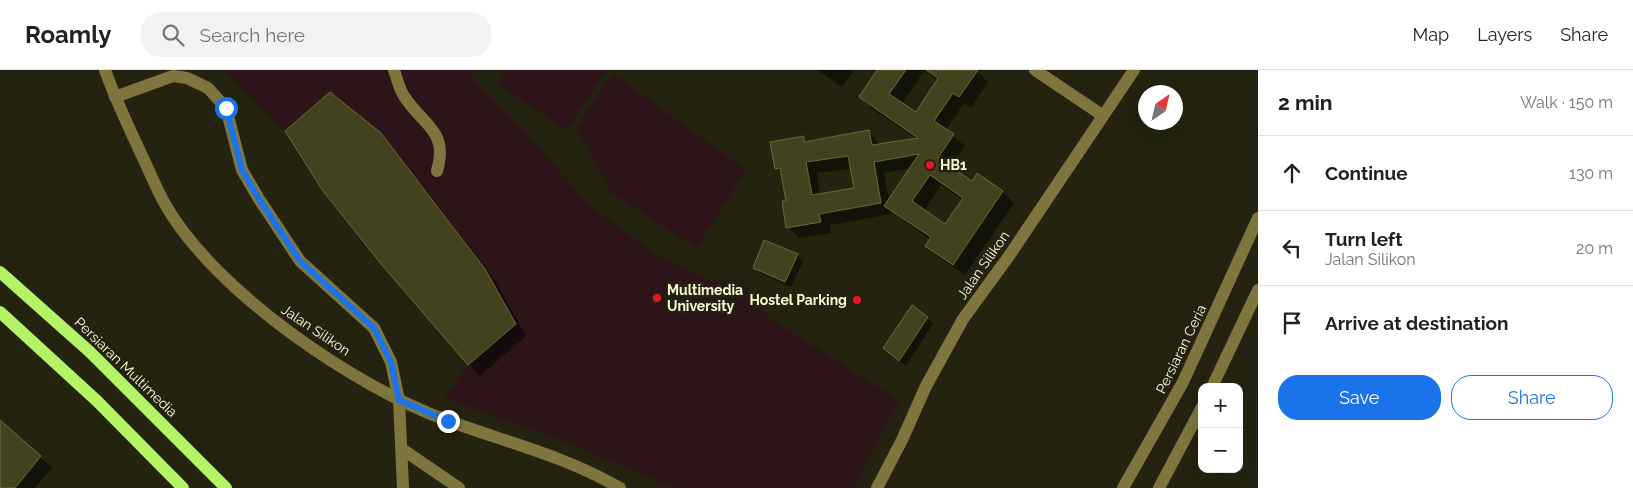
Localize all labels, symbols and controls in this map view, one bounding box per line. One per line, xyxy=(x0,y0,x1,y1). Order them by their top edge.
search box xyxy=(141,12,491,57)
text: Roamly xyxy=(25,20,111,49)
icon: search xyxy=(159,21,187,49)
text: Search here xyxy=(199,24,305,46)
text: Map xyxy=(1413,24,1449,45)
text: Layers xyxy=(1477,24,1532,45)
text: Share xyxy=(1560,24,1608,45)
north arrow xyxy=(1138,85,1183,130)
text: 2 min xyxy=(1278,90,1332,115)
text: Walk · 150 m xyxy=(1520,93,1613,112)
route start xyxy=(215,97,238,120)
place label: HB1 xyxy=(940,157,967,173)
marker: HB1 xyxy=(924,159,936,171)
icon: ahead xyxy=(1278,159,1306,187)
text: Continue xyxy=(1325,162,1408,184)
text: 130 m xyxy=(1569,164,1613,183)
street label: Jalan Silikon xyxy=(954,228,1012,302)
text: Turn left xyxy=(1325,228,1402,250)
icon: left xyxy=(1278,234,1306,262)
text: 20 m xyxy=(1576,239,1613,258)
text: Jalan Silikon xyxy=(1325,250,1416,269)
place label: Multimedia University xyxy=(667,282,743,314)
marker: Multimedia University xyxy=(651,292,663,304)
place label: Hostel Parking xyxy=(749,292,847,308)
marker: Hostel Parking xyxy=(851,294,863,306)
street label: Jalan Silikon xyxy=(279,301,353,359)
street label: Persiaran Ceria xyxy=(1153,302,1209,396)
icon: arrive xyxy=(1278,309,1306,337)
text: Arrive at destination xyxy=(1325,312,1509,334)
street label: Persiaran Multimedia xyxy=(72,314,180,420)
button: Save xyxy=(1278,375,1441,420)
button: Share xyxy=(1451,375,1613,420)
map controls xyxy=(1198,383,1243,473)
button: + xyxy=(1198,383,1243,428)
route end xyxy=(437,410,460,433)
button: − xyxy=(1198,428,1243,473)

